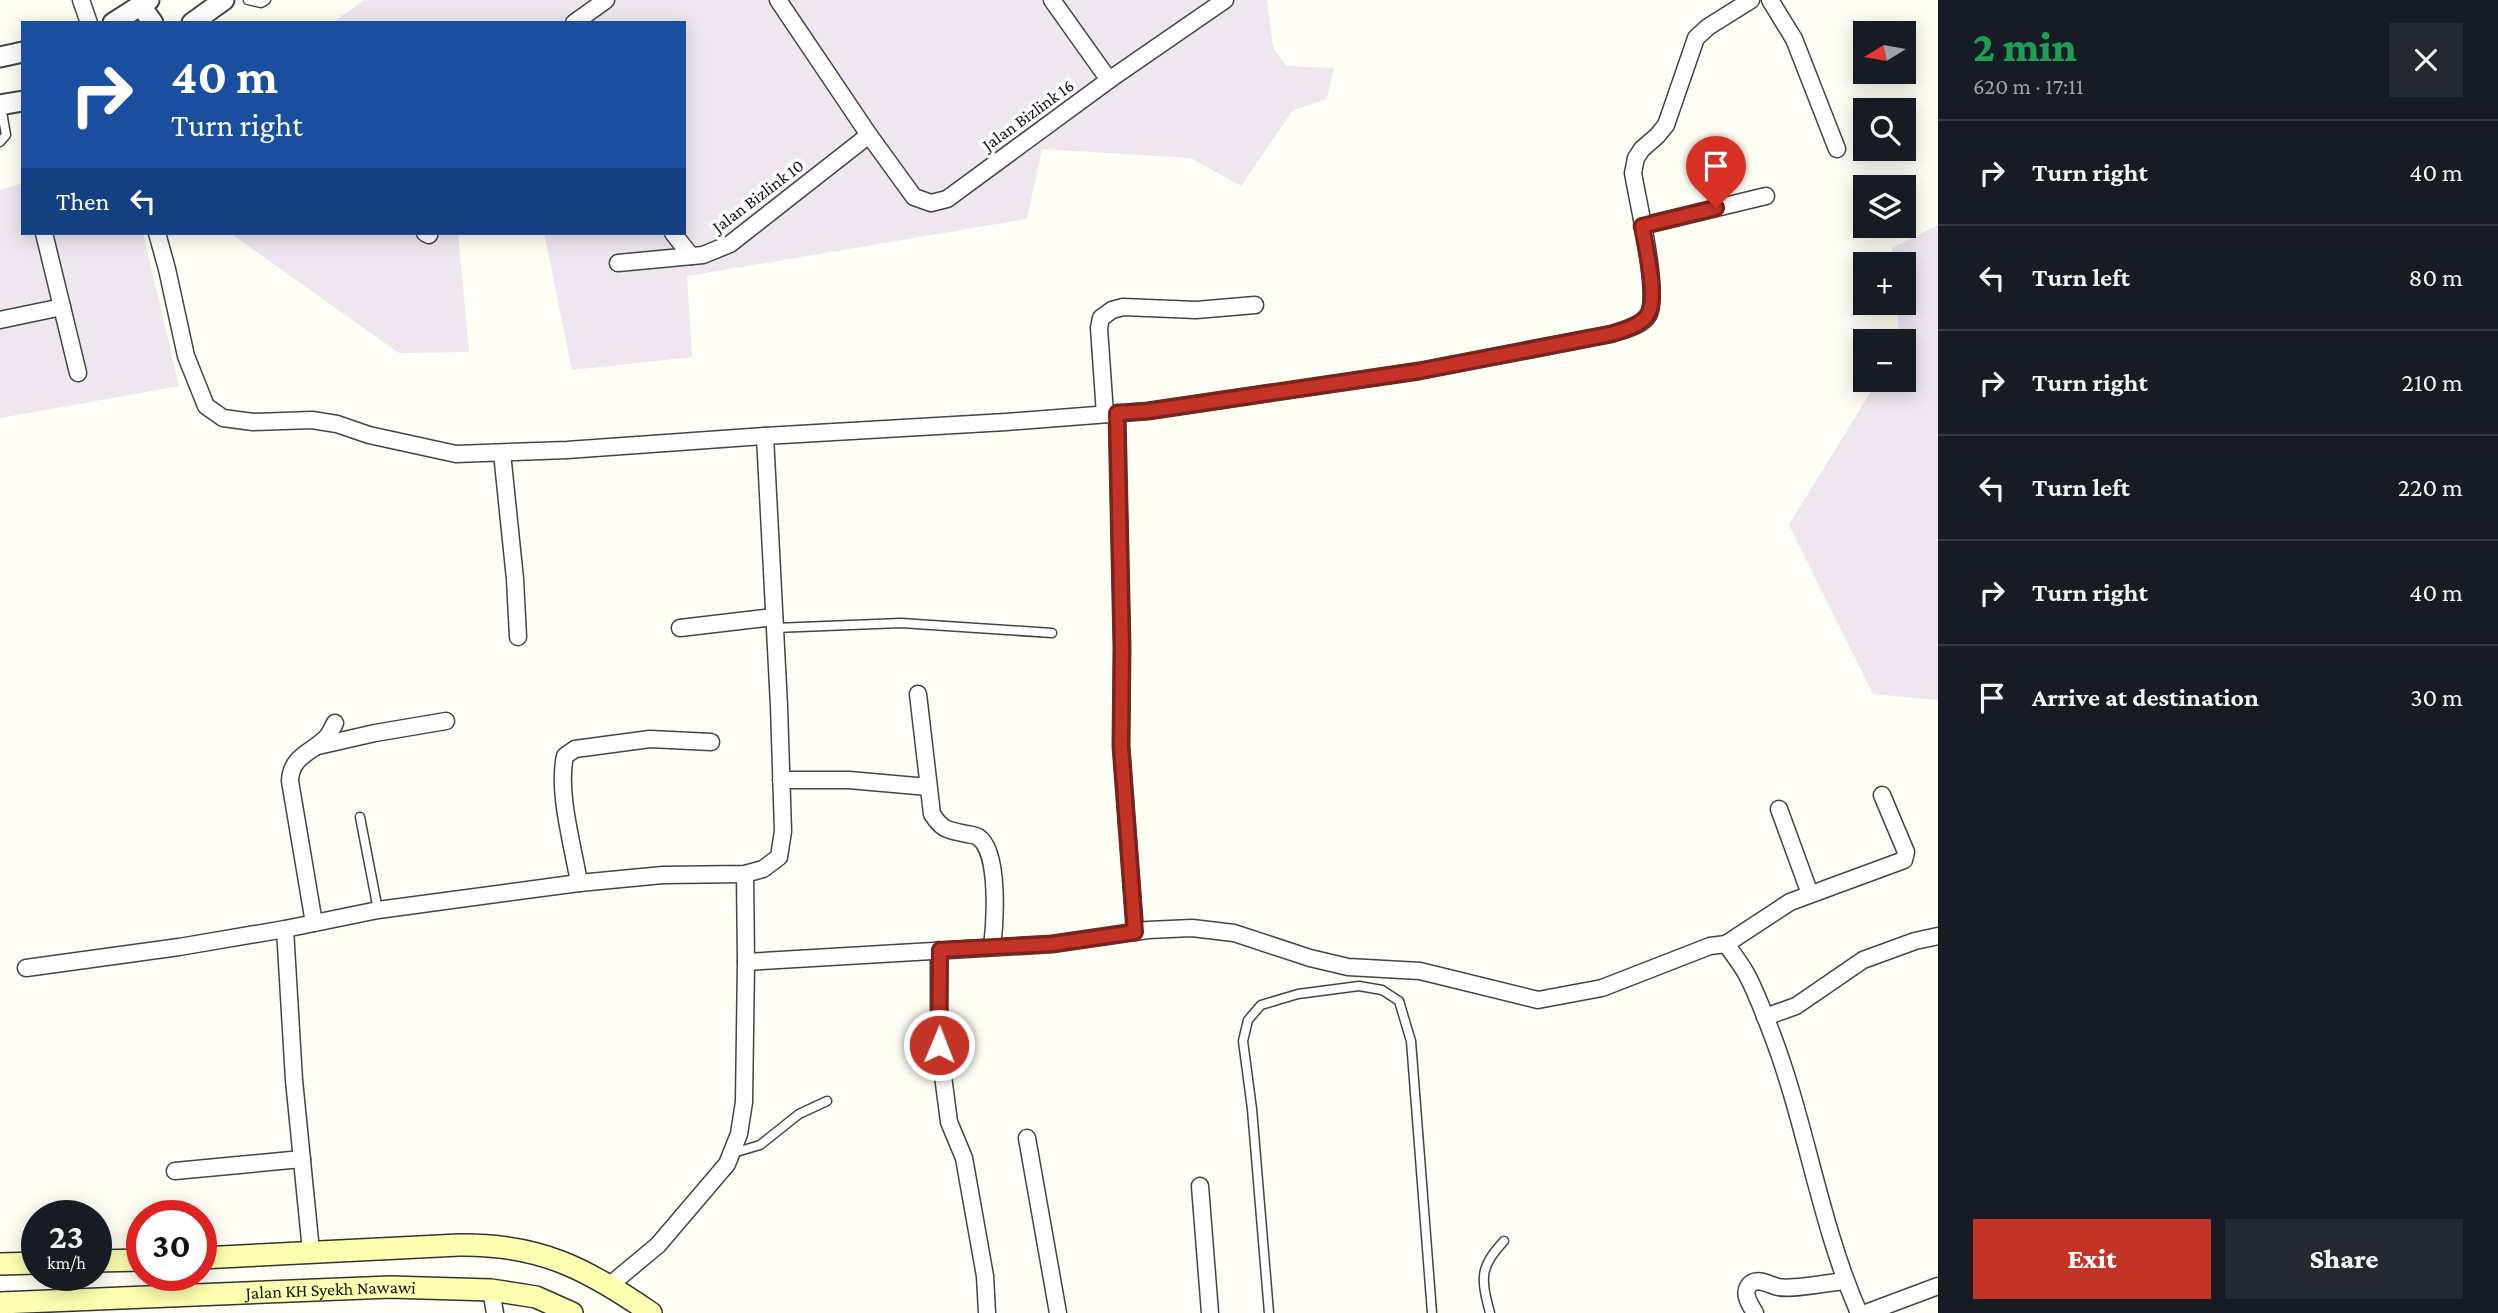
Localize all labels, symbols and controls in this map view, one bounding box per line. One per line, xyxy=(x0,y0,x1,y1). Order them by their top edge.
north arrow xyxy=(1853,21,1916,84)
map controls xyxy=(1853,21,1916,392)
text: 2 min xyxy=(1973,23,2077,70)
button: close xyxy=(2389,23,2463,97)
icon: right xyxy=(56,49,147,140)
text: 40 m xyxy=(171,49,278,104)
text: 620 m · 17:11 xyxy=(1973,73,2084,99)
street label: Jalan Bizlink 16 xyxy=(977,75,1078,156)
button: search xyxy=(1853,98,1916,161)
text: Turn right xyxy=(171,107,303,143)
pin xyxy=(1686,136,1746,208)
icon: arrive xyxy=(1697,147,1735,185)
icon: right xyxy=(1973,154,2011,192)
street label: Jalan Bizlink 10 xyxy=(707,155,808,238)
text: Turn right xyxy=(2032,158,2148,187)
text: 40 m xyxy=(2409,158,2463,187)
button: layers xyxy=(1853,175,1916,238)
icon: left xyxy=(124,182,162,220)
text: Then xyxy=(56,187,110,216)
button: + xyxy=(1853,252,1916,315)
icon: left xyxy=(1973,259,2011,297)
text: Turn left xyxy=(2032,263,2130,292)
text: 80 m xyxy=(2409,263,2463,292)
button: − xyxy=(1853,329,1916,392)
icon: right xyxy=(1973,364,2011,402)
text: Turn right xyxy=(2032,368,2148,397)
text: 210 m xyxy=(2402,368,2463,397)
icon: left xyxy=(1973,469,2011,507)
text: Turn left xyxy=(2032,473,2130,502)
text: 220 m xyxy=(2398,473,2463,502)
icon: right xyxy=(1973,574,2011,612)
text: Turn right xyxy=(2032,578,2148,607)
text: 40 m xyxy=(2409,578,2463,607)
icon: arrive xyxy=(1973,679,2011,717)
text: Arrive at destination xyxy=(2032,683,2259,712)
text: 30 m xyxy=(2410,683,2463,712)
position arrow xyxy=(902,1008,976,1082)
speed limit sign: 30 xyxy=(126,1200,217,1291)
text: 23 xyxy=(49,1217,84,1256)
button: Exit xyxy=(1973,1219,2211,1299)
button: Share xyxy=(2225,1219,2463,1299)
text: km/h xyxy=(47,1253,86,1273)
street label: Jalan KH Syekh Nawawi xyxy=(243,1277,417,1303)

